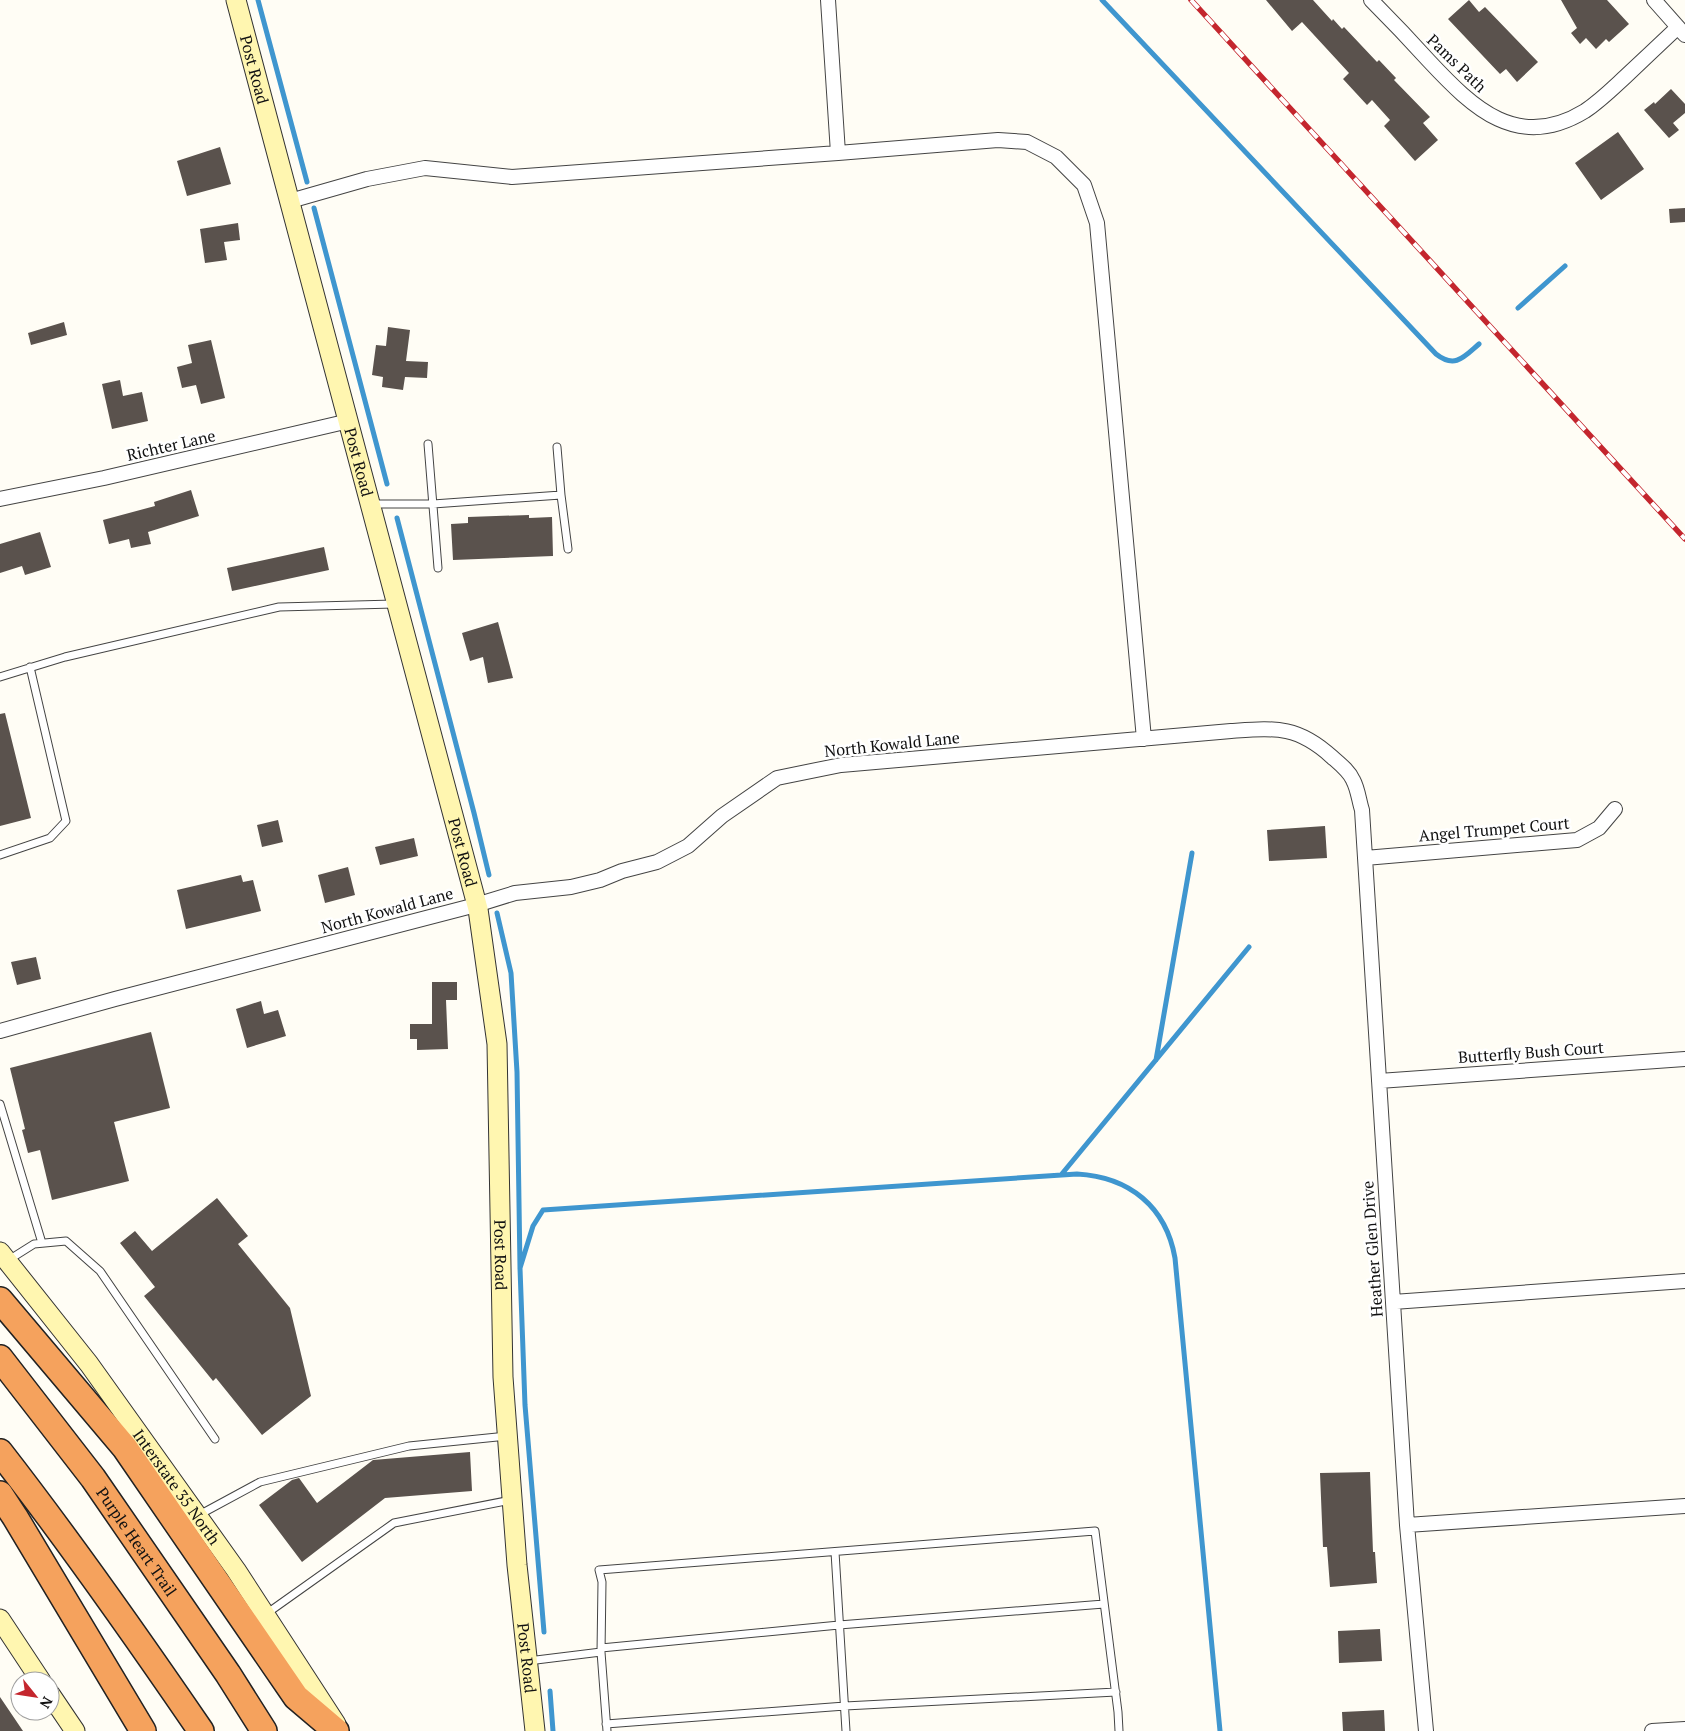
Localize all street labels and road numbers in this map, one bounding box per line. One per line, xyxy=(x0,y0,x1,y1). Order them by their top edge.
street label: Pams Path xyxy=(1422,29,1492,97)
street label: Post Road xyxy=(235,33,274,107)
street label: Richter Lane xyxy=(125,424,217,466)
street label: Post Road xyxy=(339,425,379,499)
street label: North Kowald Lane xyxy=(823,726,961,762)
street label: Angel Trumpet Court xyxy=(1418,811,1570,847)
street label: Post Road xyxy=(443,815,483,889)
street label: North Kowald Lane xyxy=(319,882,455,938)
street label: Butterfly Bush Court xyxy=(1457,1036,1605,1068)
street label: Heather Glen Drive xyxy=(1356,1180,1388,1318)
street label: Post Road xyxy=(489,1220,512,1290)
street label: Interstate 35 North xyxy=(128,1425,226,1550)
street label: Purple Heart Trail xyxy=(91,1483,182,1601)
street label: Post Road xyxy=(512,1622,542,1694)

